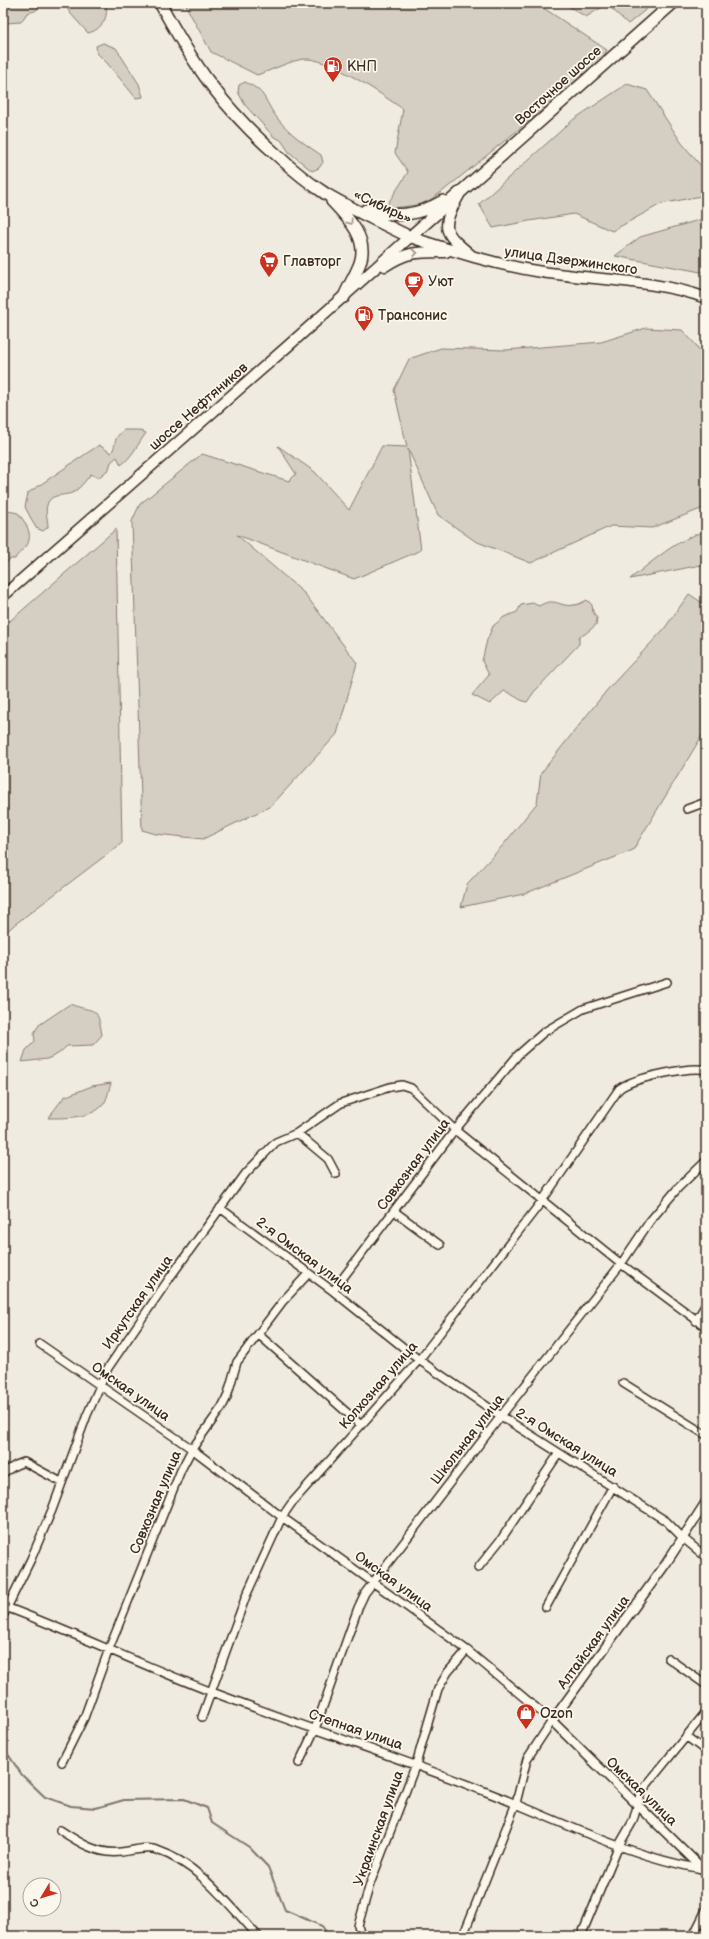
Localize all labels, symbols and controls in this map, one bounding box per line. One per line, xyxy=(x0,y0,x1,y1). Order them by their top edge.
street label: Восточное шоссе xyxy=(512,42,605,129)
fuel station icon: КНП xyxy=(322,55,344,83)
place label: КНП xyxy=(347,58,377,75)
street label: «Сибирь» xyxy=(351,185,415,228)
one-way arrow xyxy=(345,218,352,225)
street label: улица Дзержинского xyxy=(503,243,638,278)
one-way arrow xyxy=(412,249,418,258)
supermarket icon: Главторг xyxy=(258,250,280,278)
place label: Главторг xyxy=(283,253,342,270)
cafe icon: Уют xyxy=(403,270,425,298)
place label: Уют xyxy=(428,273,454,290)
fuel station icon: Трансонис xyxy=(353,304,375,332)
place label: Трансонис xyxy=(378,307,447,324)
street label: шоссе Нефтяников xyxy=(146,359,252,454)
street label: Совхозная улица xyxy=(373,1114,454,1214)
street label: 2-я Омская улица xyxy=(253,1213,357,1298)
street label: Иркутская улица xyxy=(99,1251,177,1353)
street label: Колхозная улица xyxy=(336,1337,422,1433)
street label: Омская улица xyxy=(88,1358,174,1425)
street label: Школьная улица xyxy=(427,1390,508,1488)
street label: 2-я Омская улица xyxy=(513,1404,621,1481)
street label: Совхозная улица xyxy=(126,1447,185,1556)
street label: Омская улица xyxy=(352,1548,436,1616)
street label: Алтайская улица xyxy=(553,1592,633,1693)
shop icon: Ozon xyxy=(515,1702,537,1730)
street label: Степная улица xyxy=(307,1705,406,1754)
place label: Ozon xyxy=(540,1705,573,1722)
street label: Омская улица xyxy=(603,1753,681,1830)
street label: Украинская улица xyxy=(350,1768,407,1888)
north arrow xyxy=(22,1877,62,1917)
text: С xyxy=(27,1896,42,1910)

